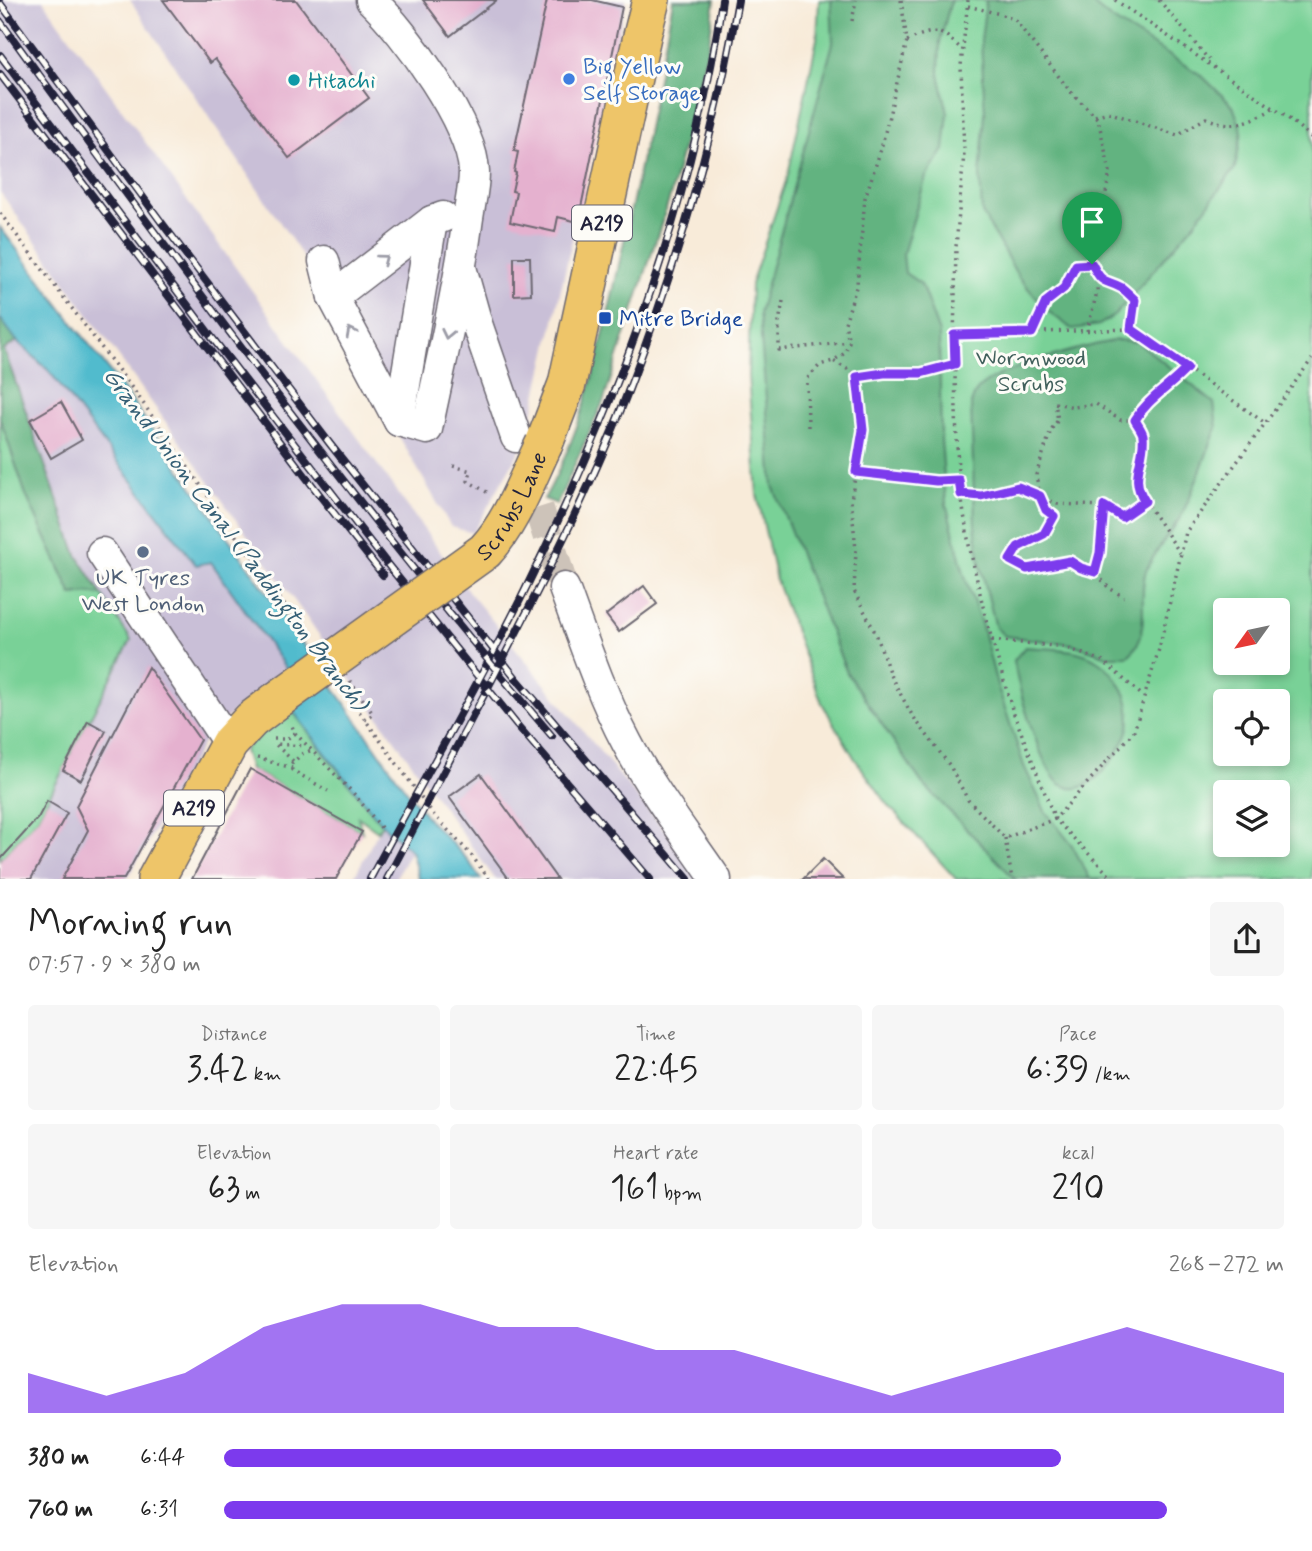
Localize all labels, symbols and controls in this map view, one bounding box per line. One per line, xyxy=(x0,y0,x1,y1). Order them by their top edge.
place label: Big Yellow Self Storage xyxy=(583,53,701,109)
place label: Hitachi xyxy=(308,67,375,97)
marker: Big Yellow Self Storage xyxy=(561,71,577,87)
marker: Hitachi xyxy=(286,72,302,88)
pin xyxy=(1062,192,1122,264)
icon: arrive xyxy=(1073,203,1111,241)
road number: A219 xyxy=(572,206,632,241)
one-way arrow xyxy=(375,255,387,268)
place label: Mitre Bridge xyxy=(619,305,743,335)
marker: Mitre Bridge xyxy=(597,310,613,326)
one-way arrow xyxy=(346,327,360,339)
one-way arrow xyxy=(441,328,455,340)
park label: Wormwood Scrubs xyxy=(976,344,1086,400)
water label: Grand Union Canal (Paddington Branch) xyxy=(93,362,376,721)
street label: Scrubs Lane xyxy=(471,447,555,569)
marker: UK Tyres West London xyxy=(135,544,151,560)
place label: UK Tyres West London xyxy=(81,564,205,620)
north arrow xyxy=(1213,598,1290,676)
map controls xyxy=(1213,598,1290,857)
button: locate xyxy=(1213,689,1290,766)
button: layers xyxy=(1213,780,1290,857)
road number: A219 xyxy=(164,790,224,826)
text: Morning run xyxy=(28,899,233,948)
button: share xyxy=(1210,902,1284,976)
text: 07:57 · 9 × 380 m xyxy=(28,950,201,980)
text: Distance xyxy=(201,1022,267,1047)
text: Time xyxy=(636,1022,676,1047)
text: Pace xyxy=(1059,1022,1097,1047)
text: 3.42 xyxy=(187,1047,249,1093)
text: 22:45 xyxy=(614,1047,698,1093)
text: 6:39 xyxy=(1025,1047,1089,1093)
text: km xyxy=(249,1062,281,1087)
text: /km xyxy=(1089,1062,1131,1087)
text: Elevation xyxy=(197,1141,271,1166)
text: Heart rate xyxy=(613,1141,699,1166)
text: kcal xyxy=(1062,1141,1094,1166)
text: 63 xyxy=(208,1166,240,1212)
text: 161 xyxy=(610,1166,659,1212)
text: 210 xyxy=(1051,1166,1105,1212)
text: m xyxy=(240,1181,261,1206)
text: bpm xyxy=(659,1181,702,1206)
text: Elevation xyxy=(28,1250,119,1280)
text: 268–272 m xyxy=(1169,1250,1284,1280)
text: 380 m xyxy=(28,1443,89,1473)
text: 6:44 xyxy=(140,1443,185,1473)
text: 760 m xyxy=(28,1495,93,1525)
text: 6:31 xyxy=(140,1495,178,1525)

